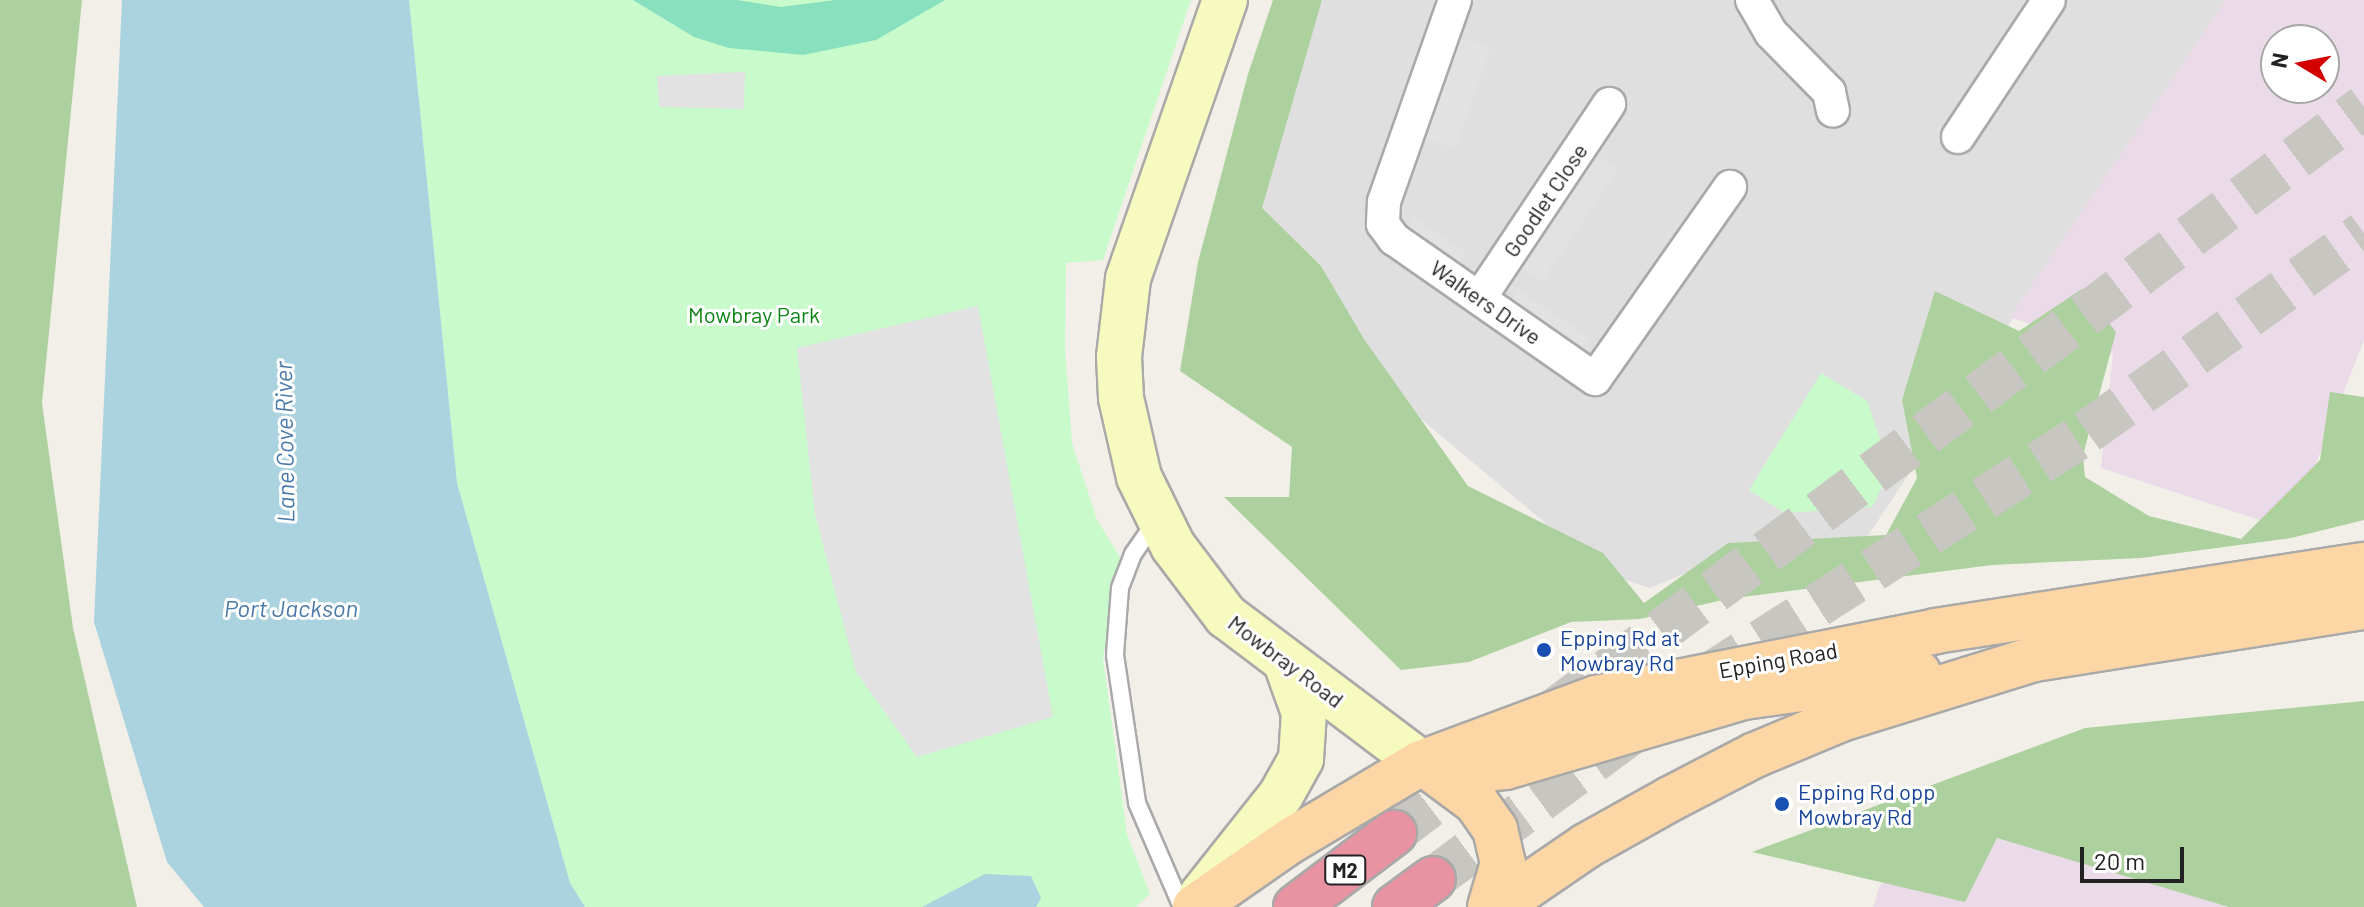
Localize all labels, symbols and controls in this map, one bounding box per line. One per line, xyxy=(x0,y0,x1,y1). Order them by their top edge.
north arrow xyxy=(2260,24,2340,104)
text: N xyxy=(2264,51,2292,70)
street label: Goodlet Close xyxy=(1497,138,1593,262)
street label: Walkers Drive xyxy=(1426,254,1546,350)
park label: Mowbray Park xyxy=(688,302,820,328)
water label: Lane Cove River xyxy=(268,361,300,523)
water label: Port Jackson xyxy=(224,594,358,622)
street label: Mowbray Road xyxy=(1223,609,1349,713)
place label: Epping Rd at Mowbray Rd xyxy=(1560,624,1680,676)
street label: Epping Road xyxy=(1717,637,1839,683)
marker: Epping Rd at Mowbray Rd xyxy=(1535,641,1553,659)
place label: Epping Rd opp Mowbray Rd xyxy=(1798,778,1935,830)
marker: Epping Rd opp Mowbray Rd xyxy=(1773,795,1791,813)
scale bar xyxy=(2084,831,2188,881)
text: 20 m xyxy=(2094,846,2145,875)
road number: M2 xyxy=(1323,854,1367,886)

